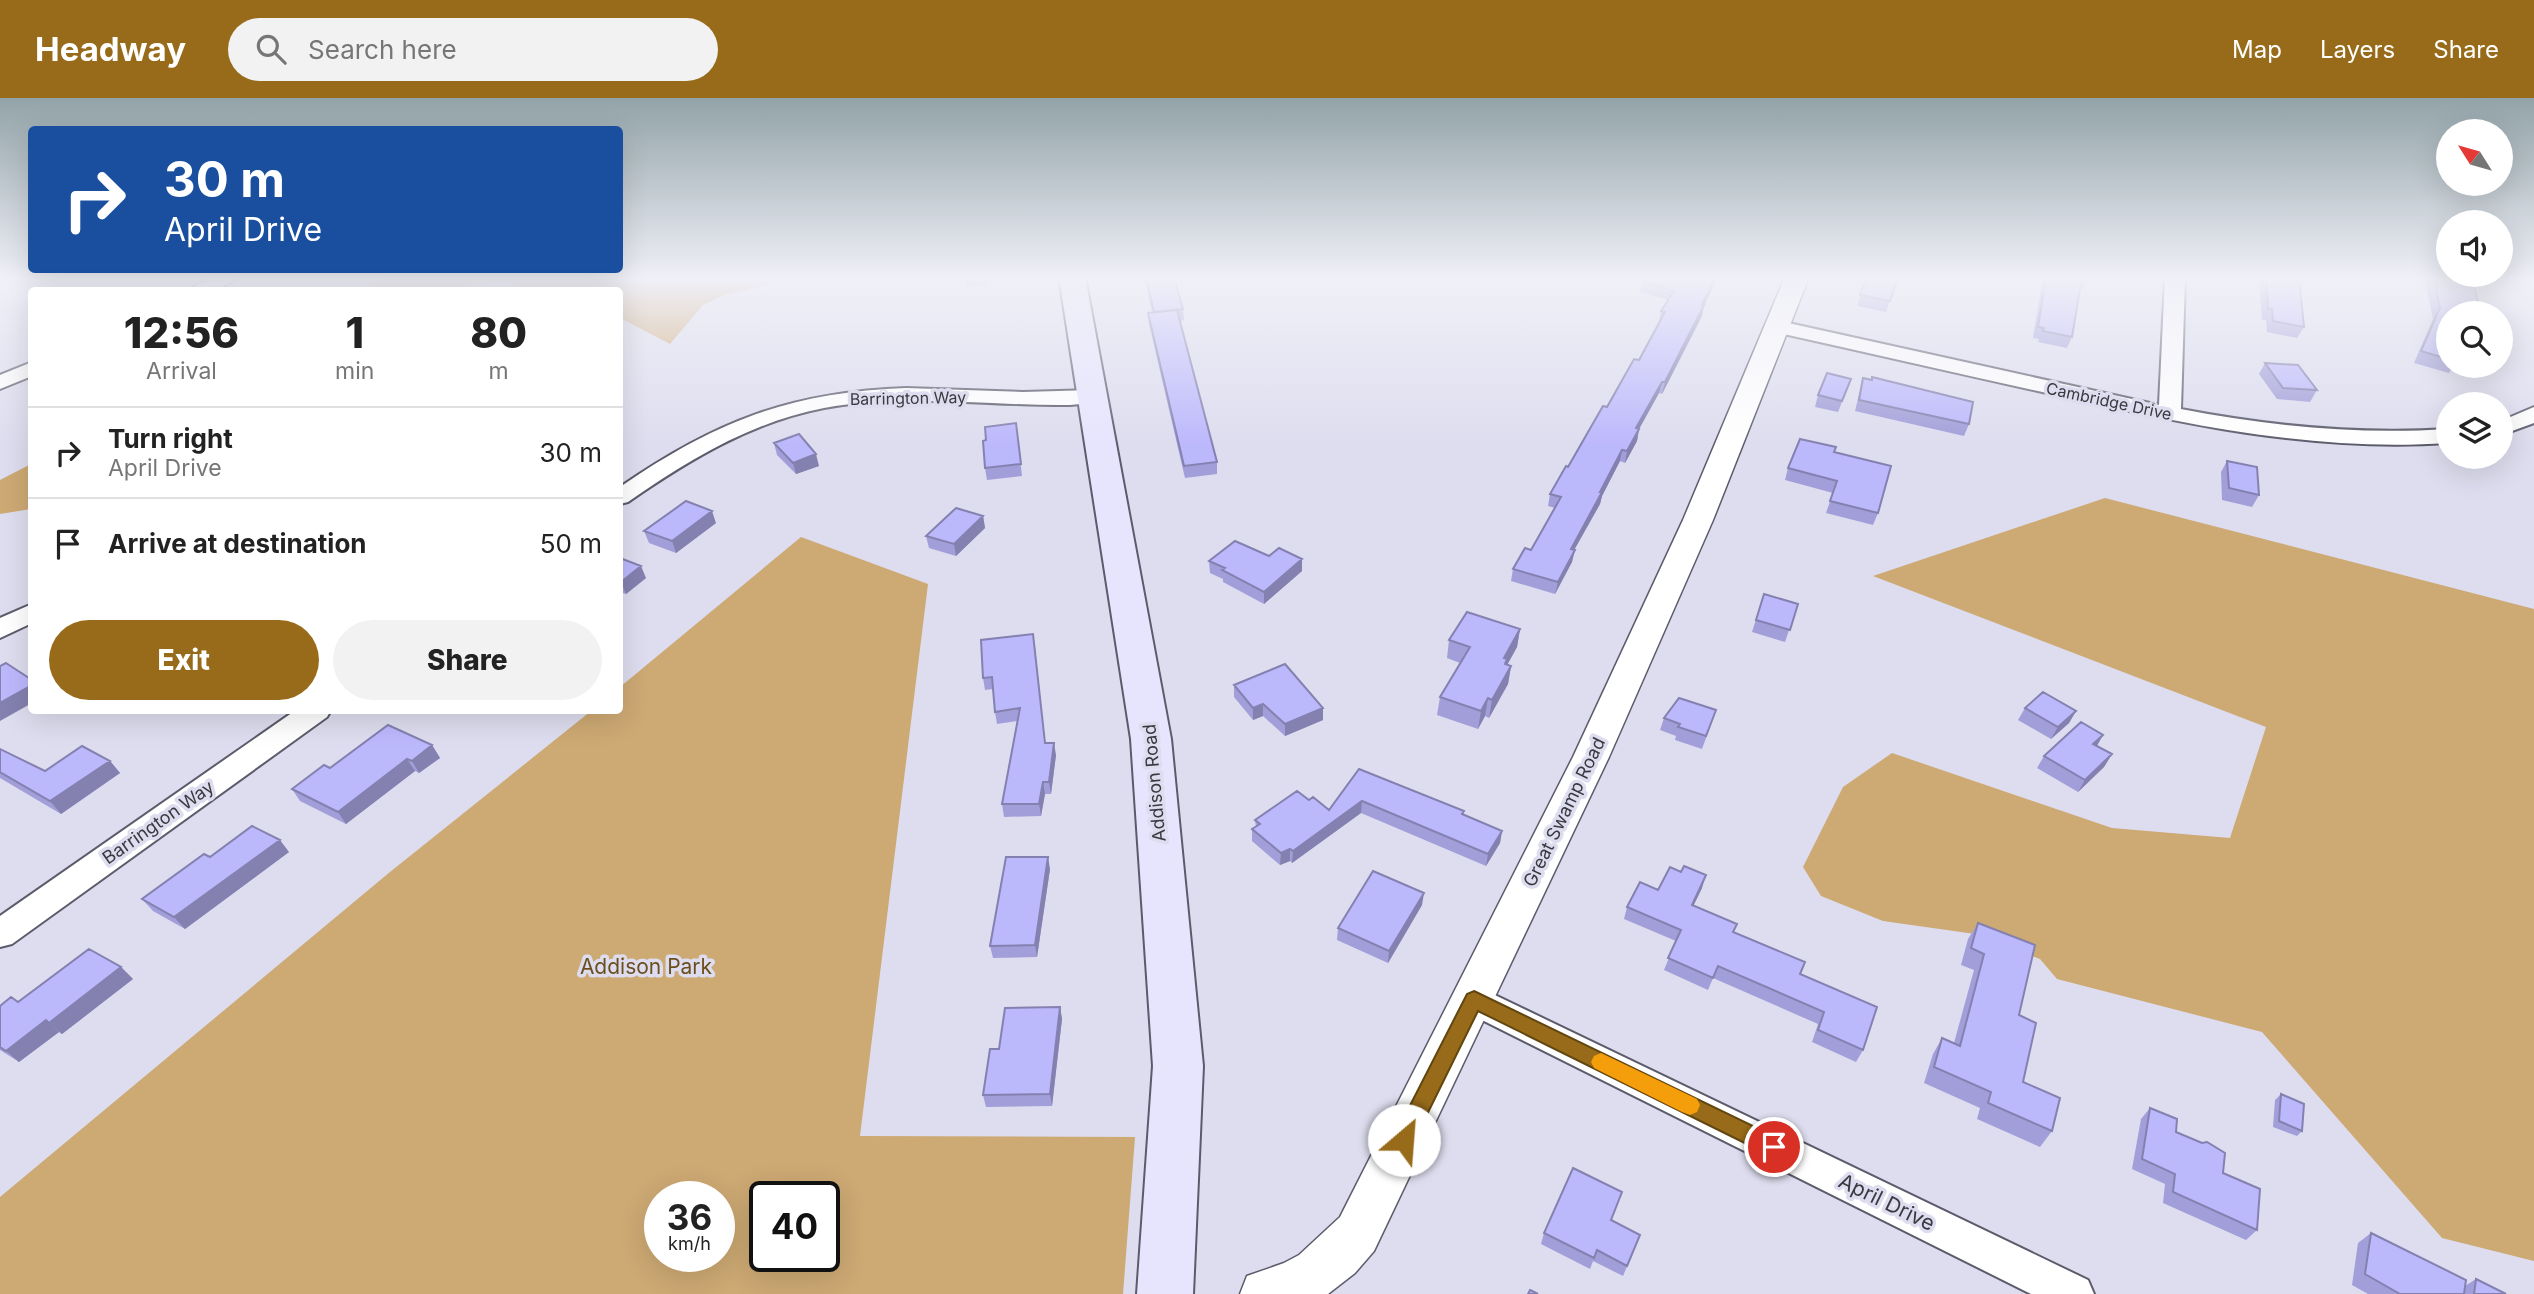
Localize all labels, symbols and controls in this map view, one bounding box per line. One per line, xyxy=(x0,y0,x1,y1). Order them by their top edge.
search box xyxy=(228,18,718,81)
text: Headway xyxy=(35,29,186,69)
icon: search xyxy=(252,30,290,68)
text: Search here xyxy=(308,34,457,65)
text: Map xyxy=(2232,35,2282,64)
text: Layers xyxy=(2320,35,2395,64)
text: Share xyxy=(2433,35,2499,64)
north arrow xyxy=(2436,119,2513,196)
map controls xyxy=(2436,119,2513,469)
text: 30 m xyxy=(164,150,285,209)
icon: right xyxy=(49,154,140,245)
text: April Drive xyxy=(164,210,322,249)
button: sound xyxy=(2436,210,2513,287)
button: search xyxy=(2436,301,2513,378)
text: 12:56 xyxy=(124,307,239,358)
text: 1 xyxy=(345,307,364,358)
text: 80 xyxy=(470,307,527,358)
text: Arrival xyxy=(146,357,217,385)
text: min xyxy=(335,357,374,385)
text: m xyxy=(489,357,509,385)
street label: Cambridge Drive xyxy=(2044,378,2174,424)
street label: Barrington Way xyxy=(850,387,966,409)
button: layers xyxy=(2436,392,2513,469)
text: Turn right xyxy=(108,423,233,454)
icon: right xyxy=(49,434,87,472)
text: 30 m xyxy=(539,437,602,468)
text: April Drive xyxy=(108,454,222,482)
icon: arrive xyxy=(49,525,87,563)
text: Arrive at destination xyxy=(108,528,367,559)
text: 50 m xyxy=(540,528,602,559)
button: Exit xyxy=(49,620,319,700)
button: Share xyxy=(333,620,602,700)
street label: Addison Road xyxy=(1138,723,1170,843)
street label: Great Swamp Road xyxy=(1519,734,1609,890)
street label: Barrington Way xyxy=(98,776,218,868)
park label: Addison Park xyxy=(580,954,713,979)
position arrow xyxy=(1367,1103,1441,1177)
pin xyxy=(1744,1117,1804,1177)
icon: arrive xyxy=(1755,1128,1793,1166)
street label: April Drive xyxy=(1835,1168,1939,1236)
speed limit sign: 40 xyxy=(749,1181,840,1272)
text: 36 xyxy=(667,1196,712,1238)
text: km/h xyxy=(668,1233,711,1254)

